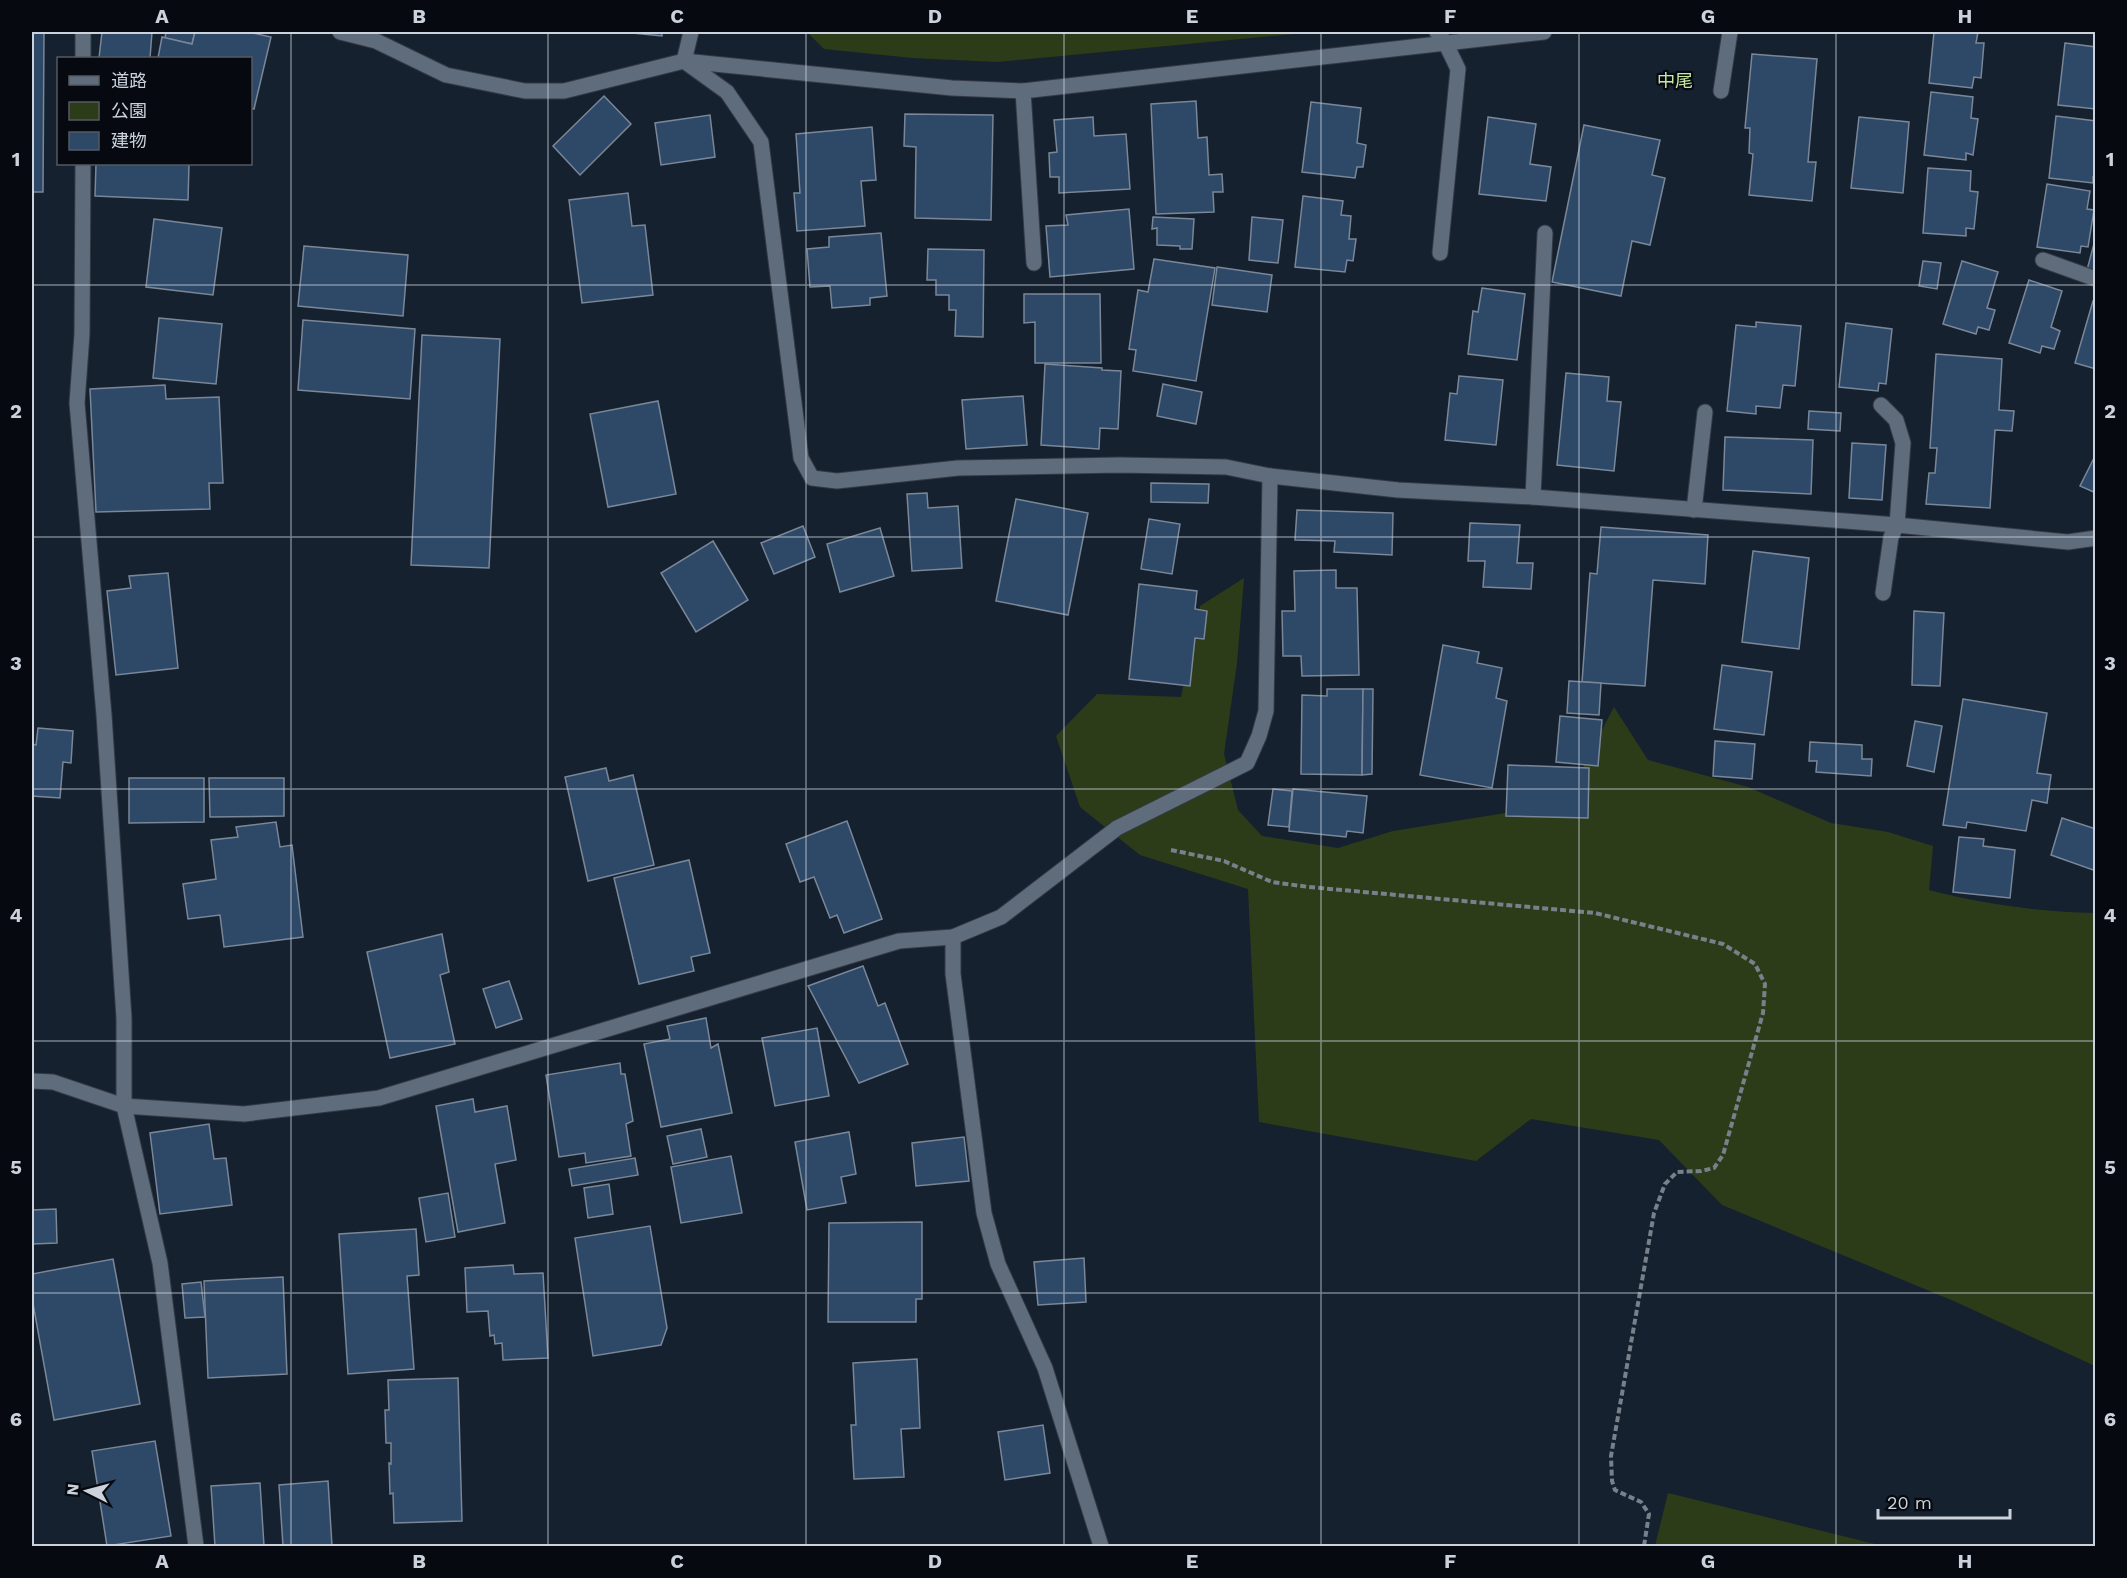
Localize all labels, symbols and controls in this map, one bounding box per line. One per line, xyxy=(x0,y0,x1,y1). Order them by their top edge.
text: A xyxy=(155,4,169,28)
text: B xyxy=(412,4,426,28)
text: C xyxy=(670,4,684,28)
text: D xyxy=(928,4,942,28)
text: E xyxy=(1186,4,1198,28)
text: F xyxy=(1444,4,1456,28)
text: G xyxy=(1701,4,1715,28)
text: H xyxy=(1958,4,1972,28)
legend xyxy=(57,57,252,165)
text: 道路 xyxy=(111,70,147,91)
district label: 中尾 xyxy=(1657,70,1693,91)
text: 公園 xyxy=(111,100,147,121)
text: 建物 xyxy=(111,130,147,151)
text: 1 xyxy=(12,147,20,171)
text: 1 xyxy=(2106,147,2114,171)
text: 2 xyxy=(10,399,22,423)
text: 2 xyxy=(2104,399,2116,423)
text: 3 xyxy=(10,651,22,675)
text: 3 xyxy=(2104,651,2116,675)
text: 4 xyxy=(10,903,23,927)
text: 4 xyxy=(2104,903,2117,927)
text: 5 xyxy=(10,1155,22,1179)
text: 5 xyxy=(2104,1155,2116,1179)
text: 6 xyxy=(10,1407,22,1431)
text: 6 xyxy=(2104,1407,2116,1431)
north arrow xyxy=(57,1461,117,1521)
scale bar xyxy=(1878,1482,2010,1520)
text: N xyxy=(63,1483,83,1496)
text: 20 m xyxy=(1887,1492,1932,1513)
text: A xyxy=(155,1549,169,1573)
text: B xyxy=(412,1549,426,1573)
text: C xyxy=(670,1549,684,1573)
text: D xyxy=(928,1549,942,1573)
text: E xyxy=(1186,1549,1198,1573)
text: F xyxy=(1444,1549,1456,1573)
text: G xyxy=(1701,1549,1715,1573)
text: H xyxy=(1958,1549,1972,1573)

